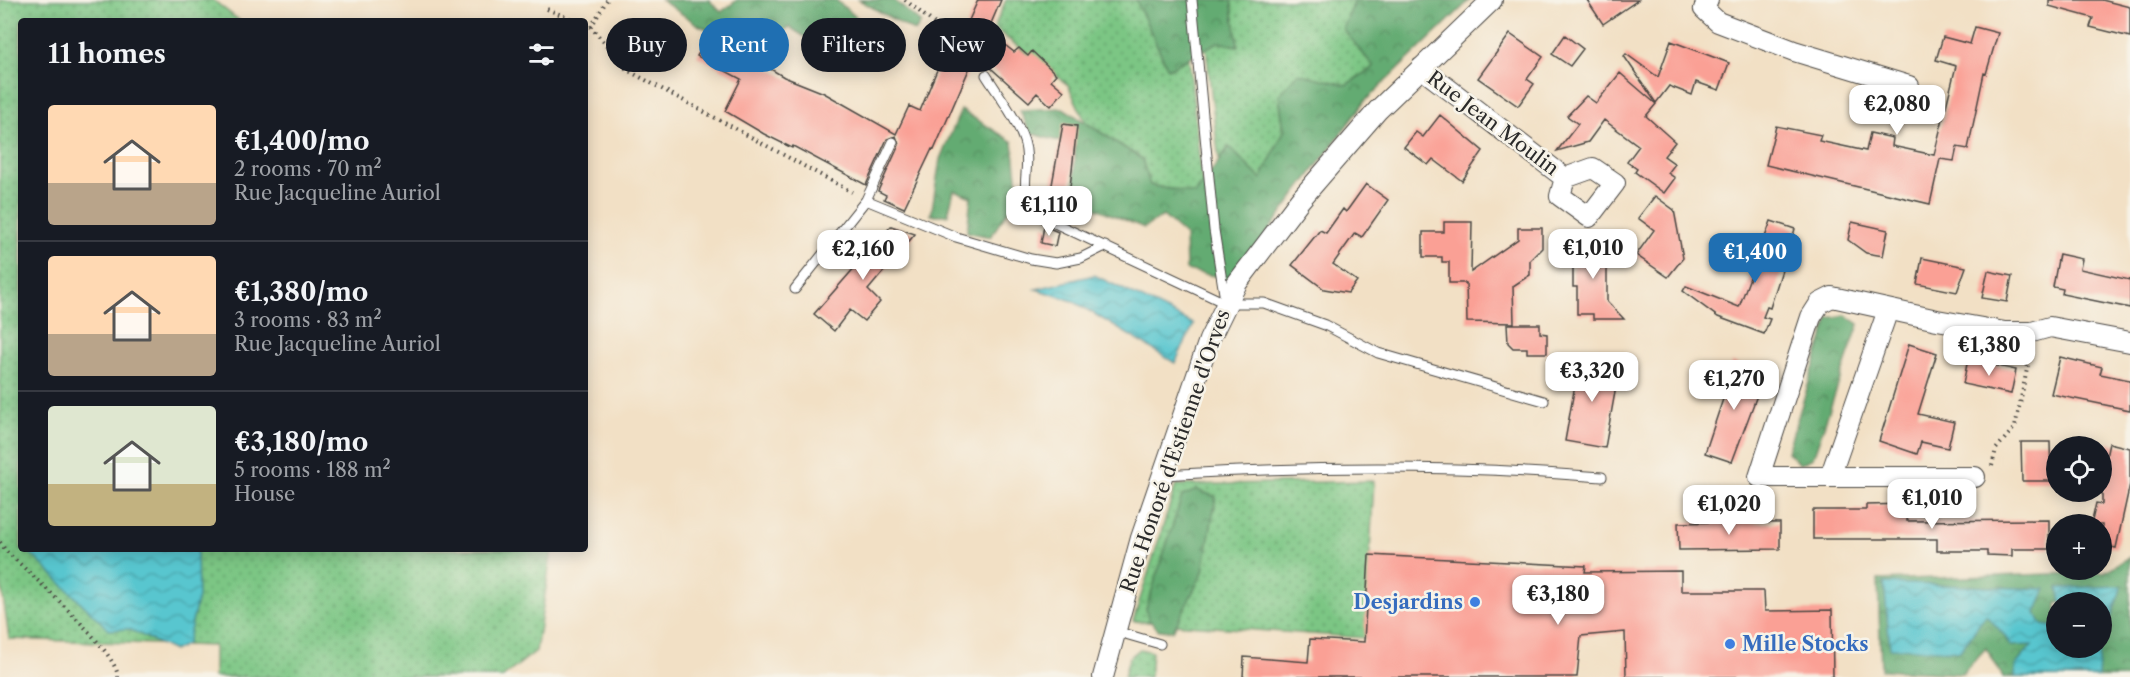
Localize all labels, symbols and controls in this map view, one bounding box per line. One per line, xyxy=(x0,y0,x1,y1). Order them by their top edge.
chip: Buy xyxy=(606,18,687,72)
chip: Rent xyxy=(699,18,789,72)
chip: Filters xyxy=(801,18,906,72)
chip: New xyxy=(918,18,1006,72)
text: 11 homes xyxy=(48,38,166,70)
icon: filters xyxy=(525,38,558,71)
street label: Rue Jean Moulin xyxy=(1422,66,1564,181)
pin: €2,080 xyxy=(1848,85,1946,136)
text: €2,080 xyxy=(1863,92,1931,116)
text: €1,400/mo xyxy=(234,125,370,157)
icon: home xyxy=(96,129,168,201)
text: 2 rooms · 70 m² xyxy=(234,157,382,181)
text: Rue Jacqueline Auriol xyxy=(234,181,441,205)
pin: €1,110 xyxy=(1000,186,1098,237)
text: €1,110 xyxy=(1020,193,1078,217)
pin: €1,010 xyxy=(1544,229,1642,280)
pin: €2,160 xyxy=(814,230,912,281)
pin: €1,400 xyxy=(1706,233,1804,284)
text: €1,010 xyxy=(1562,236,1624,260)
text: €2,160 xyxy=(831,237,895,261)
text: €1,400 xyxy=(1723,240,1787,264)
text: €1,380/mo xyxy=(234,276,368,308)
icon: home xyxy=(96,280,168,352)
street label: Rue Honoré d'Estienne d'Orves xyxy=(1115,306,1235,596)
text: 3 rooms · 83 m² xyxy=(234,308,382,332)
pin: €1,380 xyxy=(1940,326,2038,377)
text: Rue Jacqueline Auriol xyxy=(234,332,441,356)
text: €1,380 xyxy=(1957,333,2021,357)
pin: €3,320 xyxy=(1543,352,1641,403)
text: €3,320 xyxy=(1559,359,1625,383)
pin: €1,270 xyxy=(1685,360,1783,411)
text: €1,270 xyxy=(1703,367,1765,391)
text: €3,180/mo xyxy=(234,426,368,458)
icon: home xyxy=(96,430,168,502)
map controls xyxy=(2046,436,2112,658)
button: locate xyxy=(2046,436,2112,502)
text: 5 rooms · 188 m² xyxy=(234,458,391,482)
pin: €1,010 xyxy=(1883,479,1981,530)
text: House xyxy=(234,482,295,506)
pin: €1,020 xyxy=(1680,485,1778,536)
text: €1,010 xyxy=(1901,486,1963,510)
text: €1,020 xyxy=(1697,492,1761,516)
button: + xyxy=(2046,514,2112,580)
pin: €3,180 xyxy=(1509,575,1607,626)
text: €3,180 xyxy=(1526,582,1590,606)
place label: Desjardins xyxy=(1353,590,1463,614)
button: − xyxy=(2046,592,2112,658)
marker: Desjardins xyxy=(1468,595,1482,609)
place label: Mille Stocks xyxy=(1742,632,1868,656)
marker: Mille Stocks xyxy=(1723,637,1737,651)

